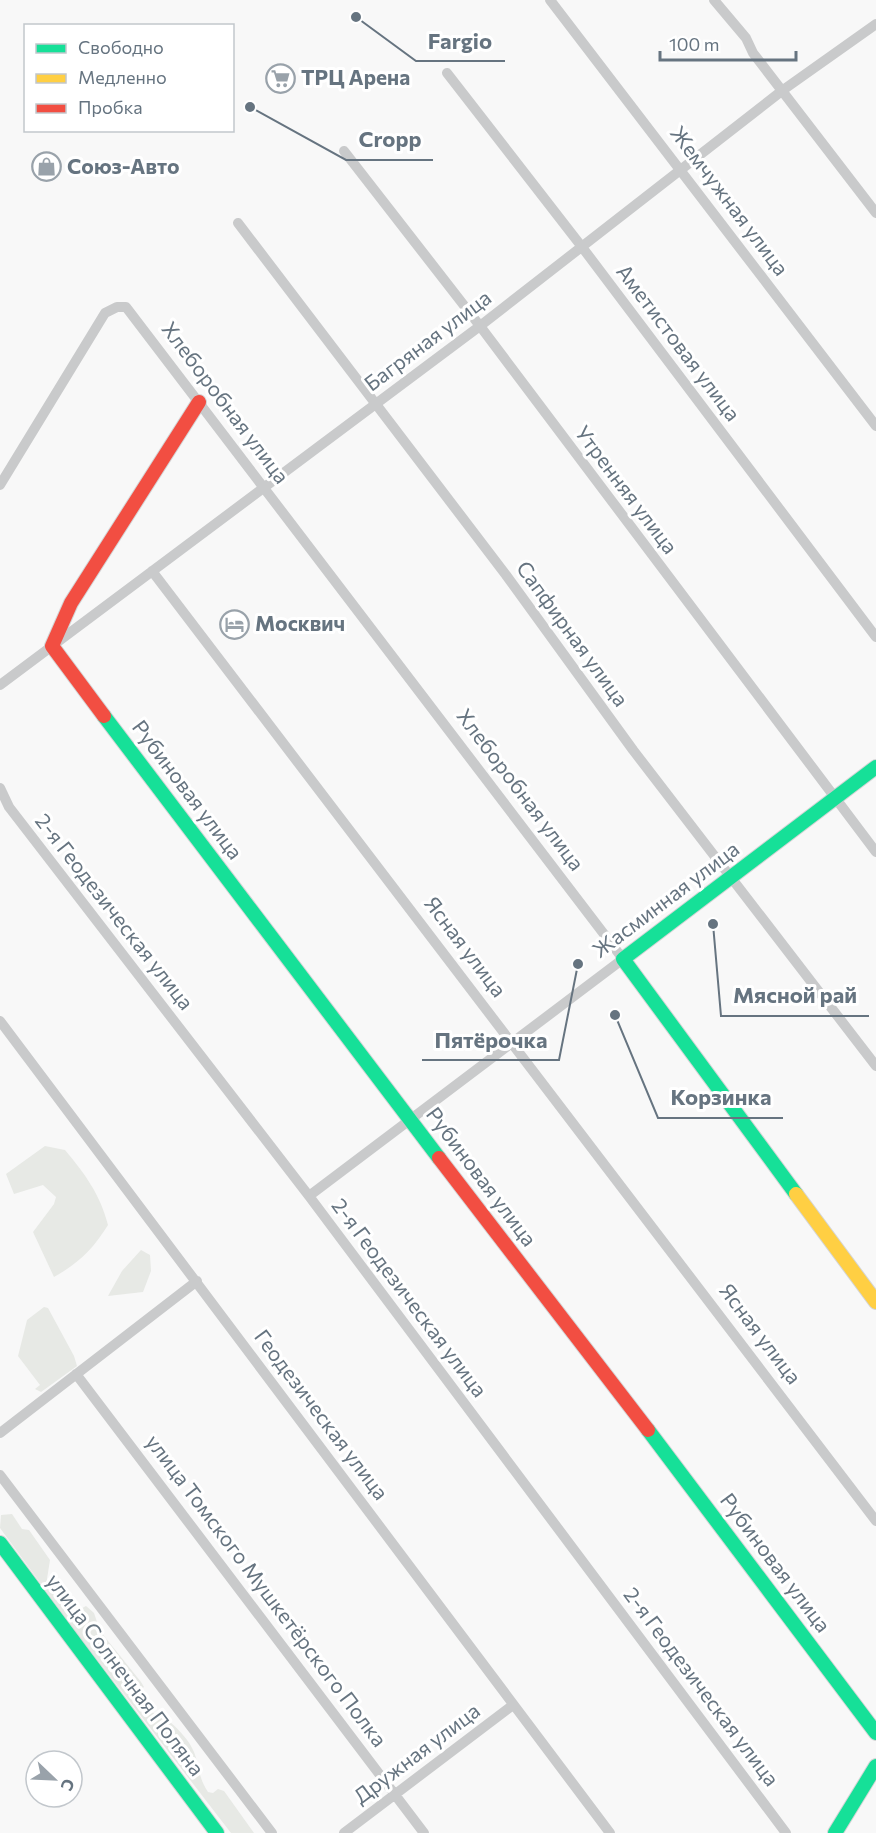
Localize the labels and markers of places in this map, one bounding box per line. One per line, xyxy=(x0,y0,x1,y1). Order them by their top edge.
callout: Fargio xyxy=(416,21,505,61)
supermarket icon: ТРЦ Арена xyxy=(264,62,296,94)
place label: ТРЦ Арена xyxy=(301,64,410,89)
callout: Cropp xyxy=(346,120,433,160)
shop icon: Союз-Авто xyxy=(30,151,62,183)
place label: Союз-Авто xyxy=(67,153,180,178)
hotel icon: Москвич xyxy=(218,608,250,640)
place label: Москвич xyxy=(255,610,345,635)
callout: Мясной рай xyxy=(721,976,869,1016)
callout: Пятёрочка xyxy=(422,1020,559,1060)
callout: Корзинка xyxy=(658,1078,783,1118)

